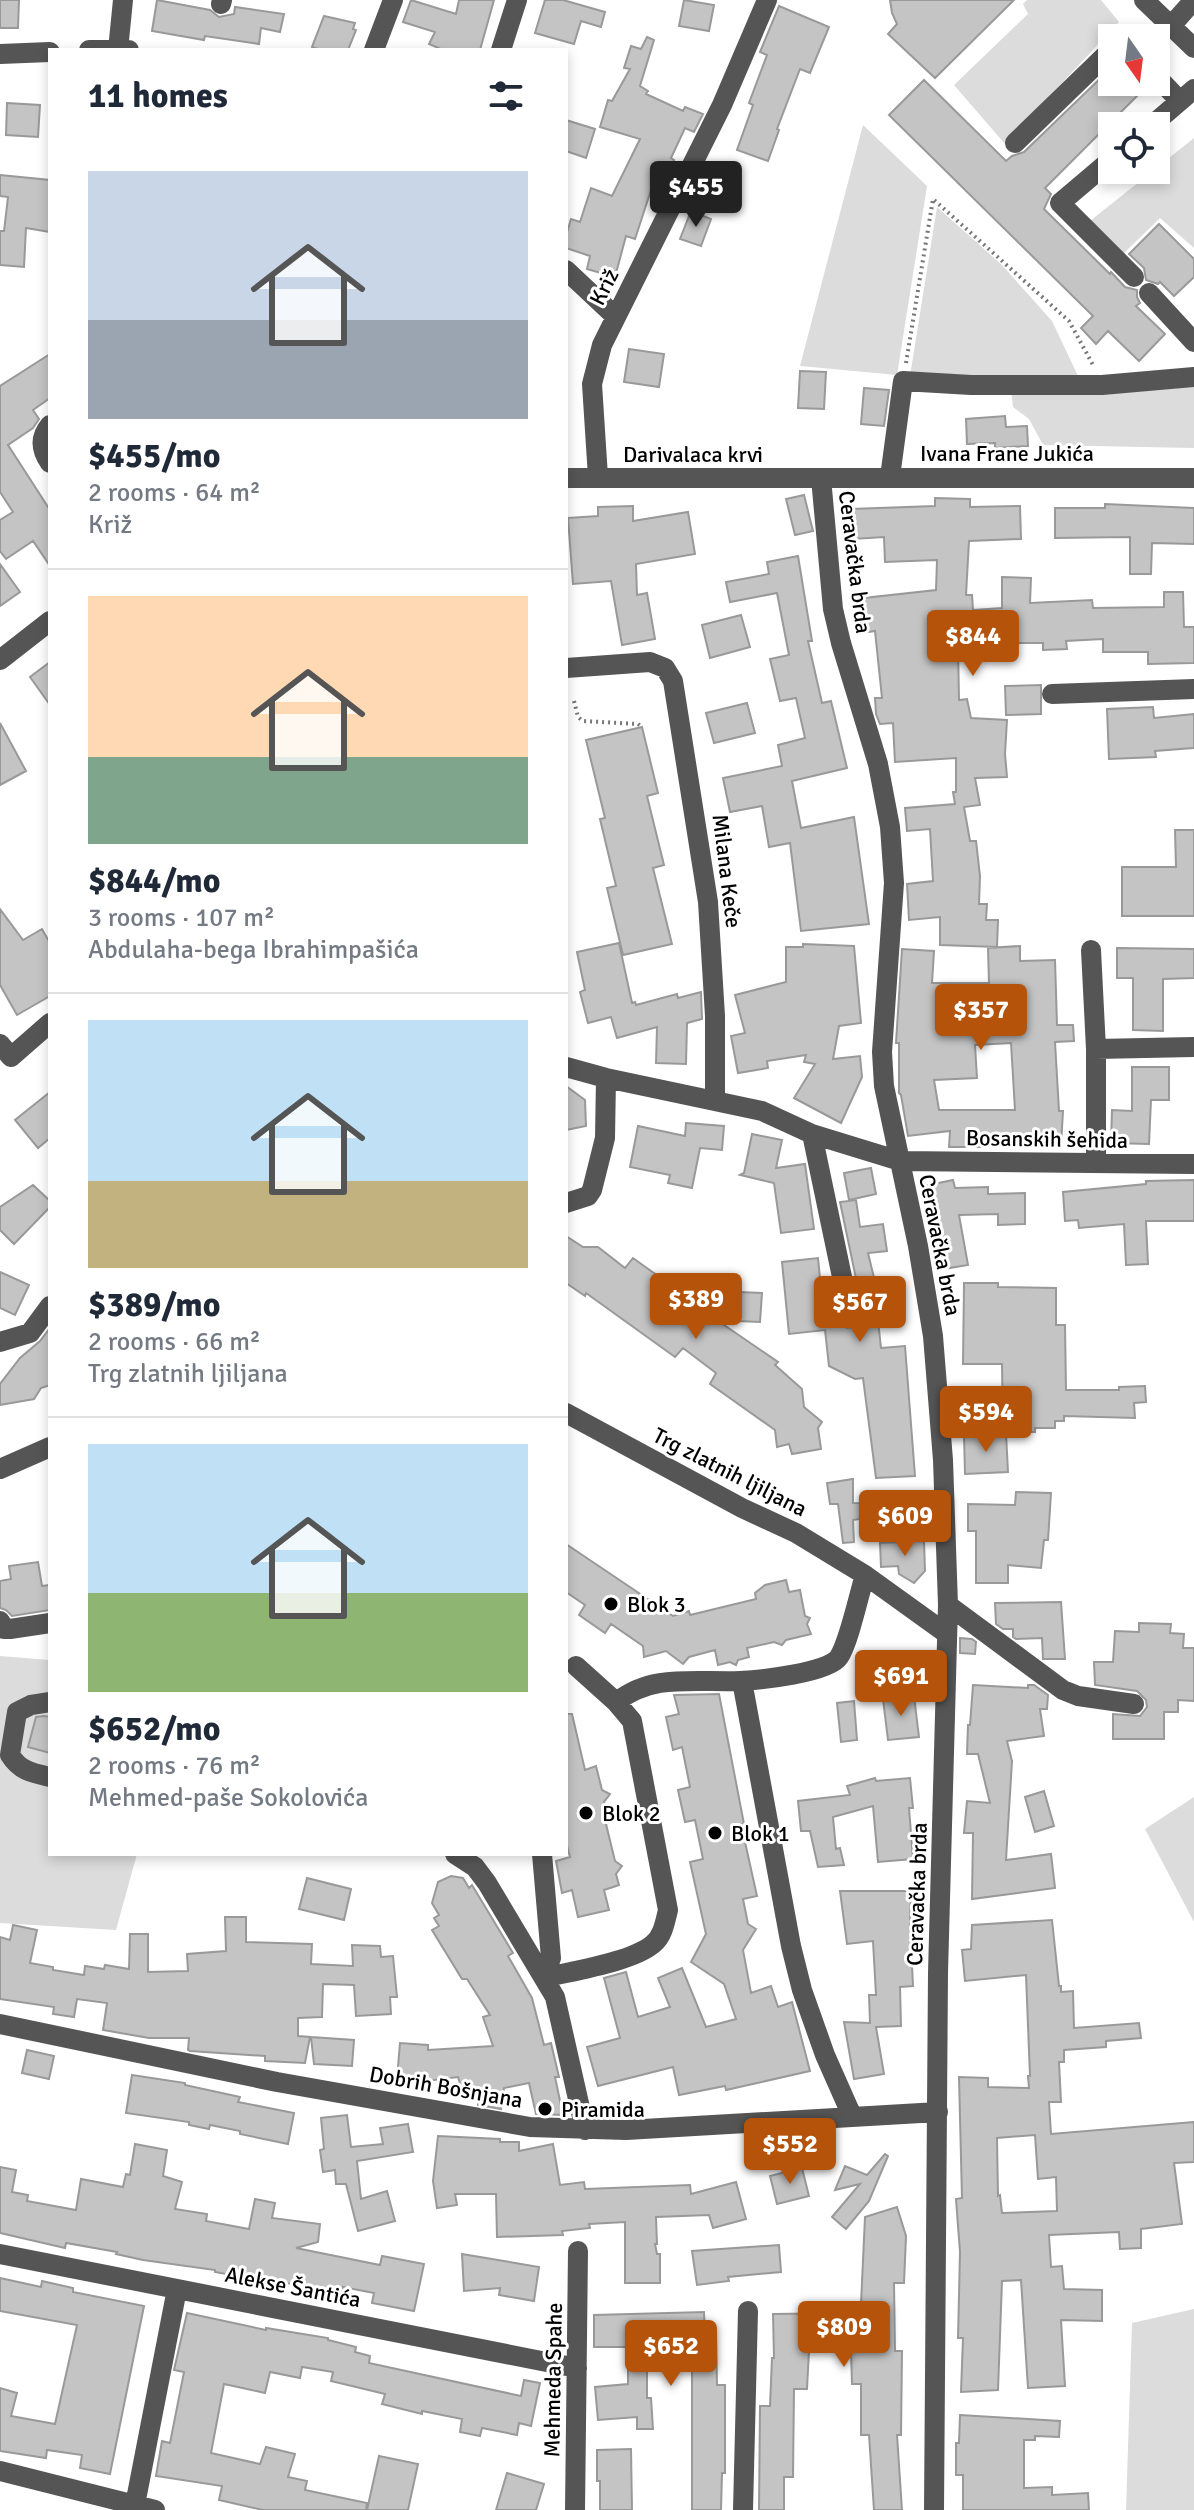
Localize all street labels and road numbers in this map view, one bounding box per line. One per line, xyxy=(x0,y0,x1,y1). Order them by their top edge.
street label: Križ xyxy=(583,264,625,310)
street label: Ivana Frane Jukića xyxy=(920,440,1094,467)
street label: Darivalaca krvi xyxy=(623,441,763,468)
street label: Ceravačka brda xyxy=(833,489,877,635)
street label: Milana Keče xyxy=(707,813,747,929)
street label: Bosanskih šehida xyxy=(966,1124,1128,1154)
street label: Ceravačka brda xyxy=(913,1172,967,1318)
street label: Trg zlatnih ljiljana xyxy=(649,1422,811,1522)
street label: Ceravačka brda xyxy=(901,1822,933,1966)
street label: Dobrih Bošnjana xyxy=(367,2060,525,2114)
street label: Alekse Šantića xyxy=(223,2261,363,2313)
street label: Mehmeda Spahe xyxy=(538,2302,568,2458)

